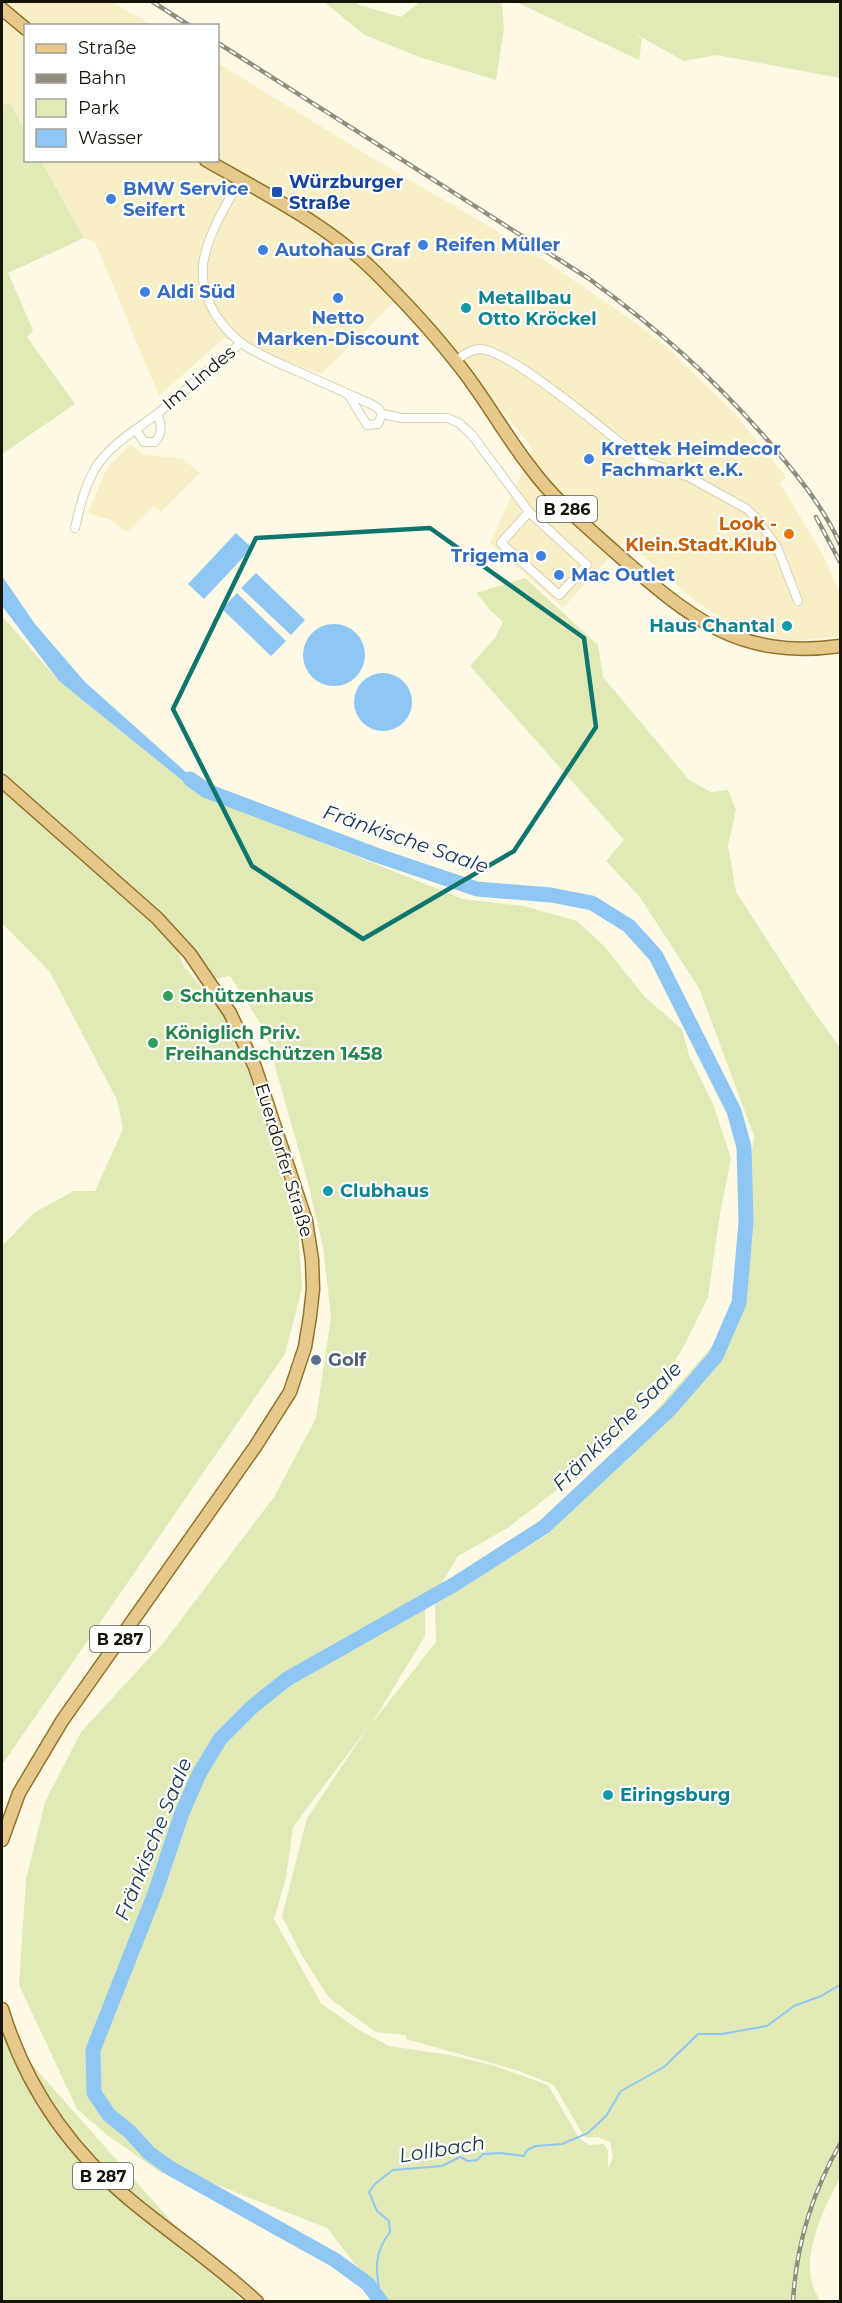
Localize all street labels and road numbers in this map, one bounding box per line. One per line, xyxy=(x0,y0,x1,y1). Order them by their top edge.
street label: Im Lindes xyxy=(158,341,240,415)
road number: B 286 xyxy=(537,496,597,522)
street label: Euerdorfer Straße xyxy=(250,1080,318,1240)
road number: B 287 xyxy=(90,1626,150,1652)
road number: B 287 xyxy=(73,2163,133,2189)

